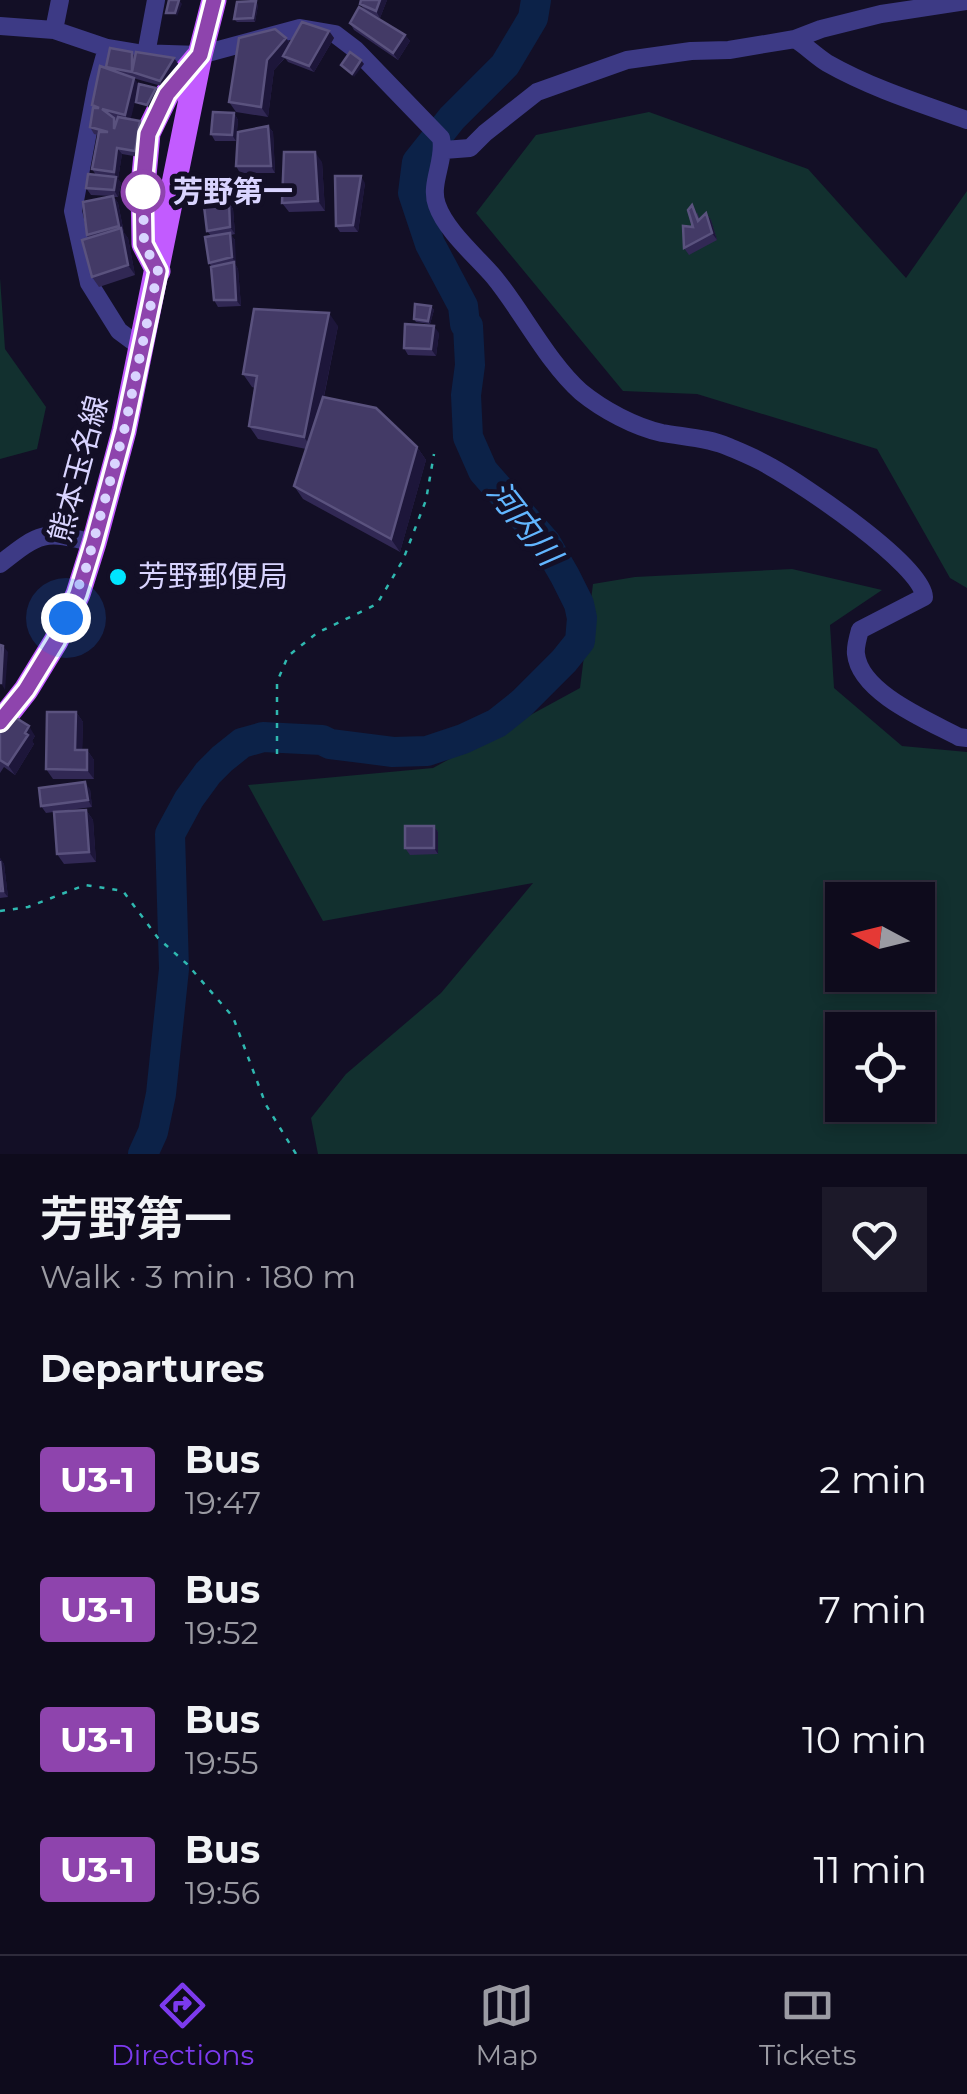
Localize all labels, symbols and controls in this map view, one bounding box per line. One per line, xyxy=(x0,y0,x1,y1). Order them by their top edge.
marker: 芳野第一 xyxy=(122,171,164,213)
place label: 芳野第一 xyxy=(173,173,293,210)
street label: 熊本玉名線 xyxy=(41,392,116,546)
water label: 河内川 xyxy=(479,473,571,575)
place label: 芳野郵便局 xyxy=(138,558,288,595)
marker: 芳野郵便局 xyxy=(107,566,129,588)
your location xyxy=(41,593,91,643)
north arrow xyxy=(825,882,935,992)
map controls xyxy=(825,882,935,1122)
button: locate xyxy=(825,1012,935,1122)
button: heart xyxy=(822,1187,927,1292)
text: 芳野第一 xyxy=(40,1190,232,1248)
text: Walk · 3 min · 180 m xyxy=(40,1257,356,1296)
text: Departures xyxy=(40,1345,264,1392)
text: Bus xyxy=(185,1436,260,1483)
text: 2 min xyxy=(819,1456,927,1503)
text: U3-1 xyxy=(60,1458,135,1501)
text: 19:47 xyxy=(185,1483,261,1522)
text: Bus xyxy=(185,1566,260,1613)
text: 7 min xyxy=(818,1586,927,1633)
text: U3-1 xyxy=(60,1588,135,1631)
text: 19:52 xyxy=(185,1613,259,1652)
text: Bus xyxy=(185,1696,260,1743)
text: 10 min xyxy=(802,1716,927,1763)
text: U3-1 xyxy=(60,1718,135,1761)
text: 19:55 xyxy=(185,1743,259,1782)
text: Bus xyxy=(185,1826,260,1873)
text: 11 min xyxy=(813,1846,927,1893)
text: U3-1 xyxy=(60,1848,135,1891)
text: 19:56 xyxy=(185,1873,260,1912)
tab: Directions xyxy=(111,1978,254,2072)
tab: Map xyxy=(475,1978,538,2072)
tab: Tickets xyxy=(759,1978,856,2072)

